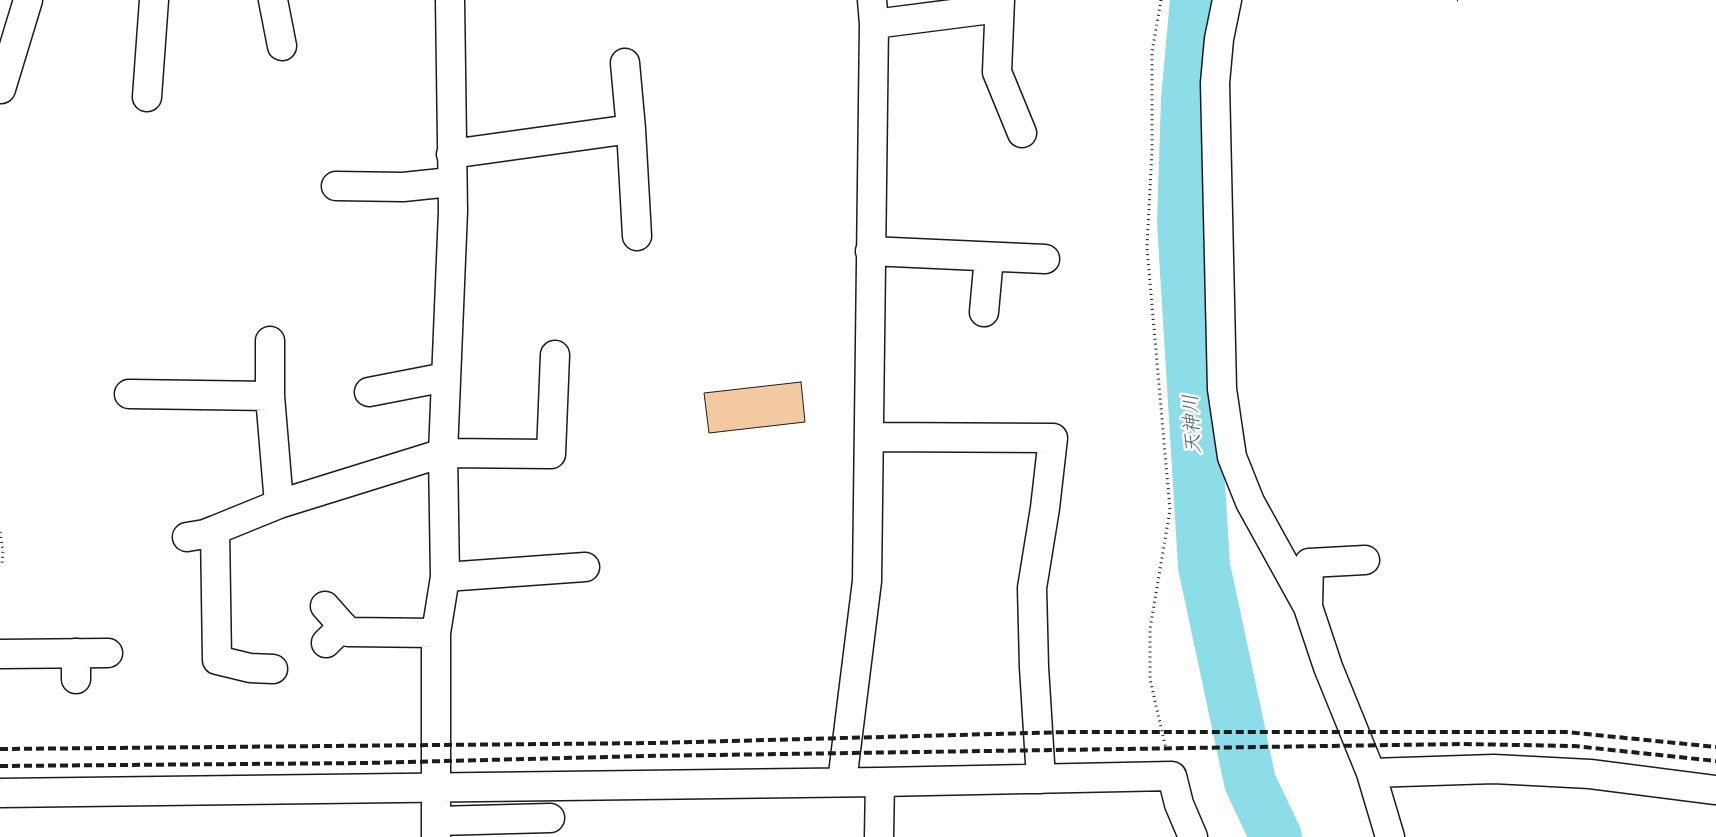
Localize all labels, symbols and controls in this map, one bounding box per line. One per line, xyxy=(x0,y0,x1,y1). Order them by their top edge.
water label: 天神川 xyxy=(1181,393,1209,455)

